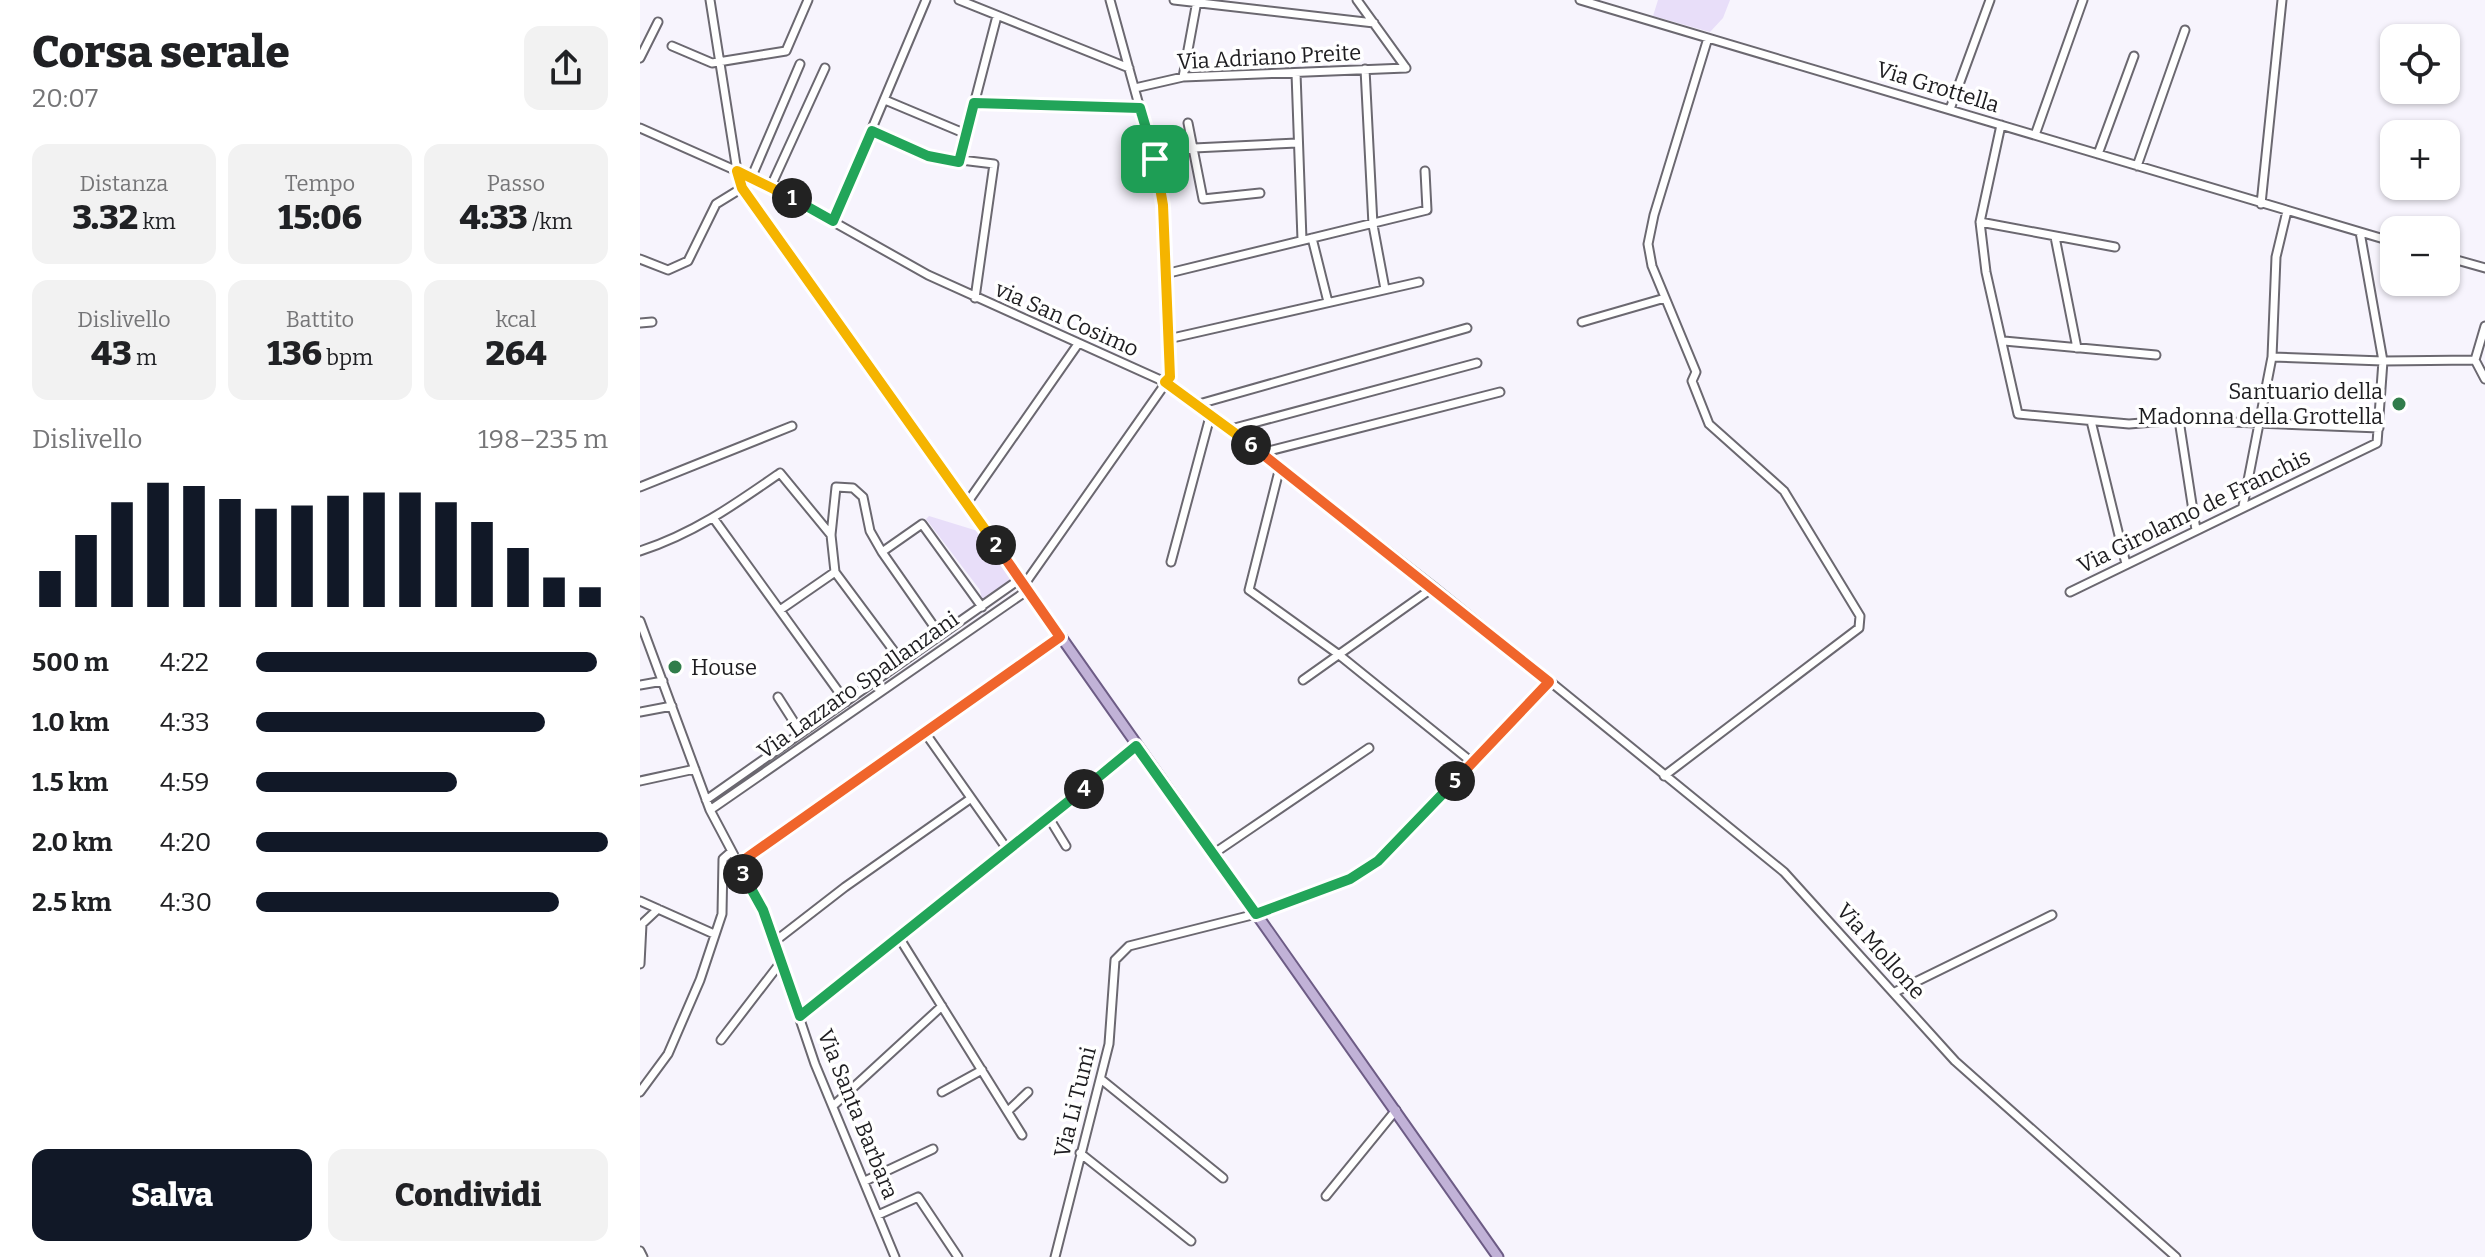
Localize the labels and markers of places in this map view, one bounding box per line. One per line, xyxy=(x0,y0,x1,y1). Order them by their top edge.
pin xyxy=(1121,125,1189,193)
pin: 1 xyxy=(772,178,812,218)
place label: Santuario della Madonna della Grottella xyxy=(2138,378,2383,430)
marker: Santuario della Madonna della Grottella xyxy=(2390,395,2408,413)
pin: 6 xyxy=(1231,425,1271,465)
pin: 2 xyxy=(976,525,1016,565)
place label: House xyxy=(691,654,757,681)
marker: House xyxy=(666,658,684,676)
pin: 5 xyxy=(1435,761,1475,801)
pin: 4 xyxy=(1064,769,1104,809)
pin: 3 xyxy=(723,854,763,894)

